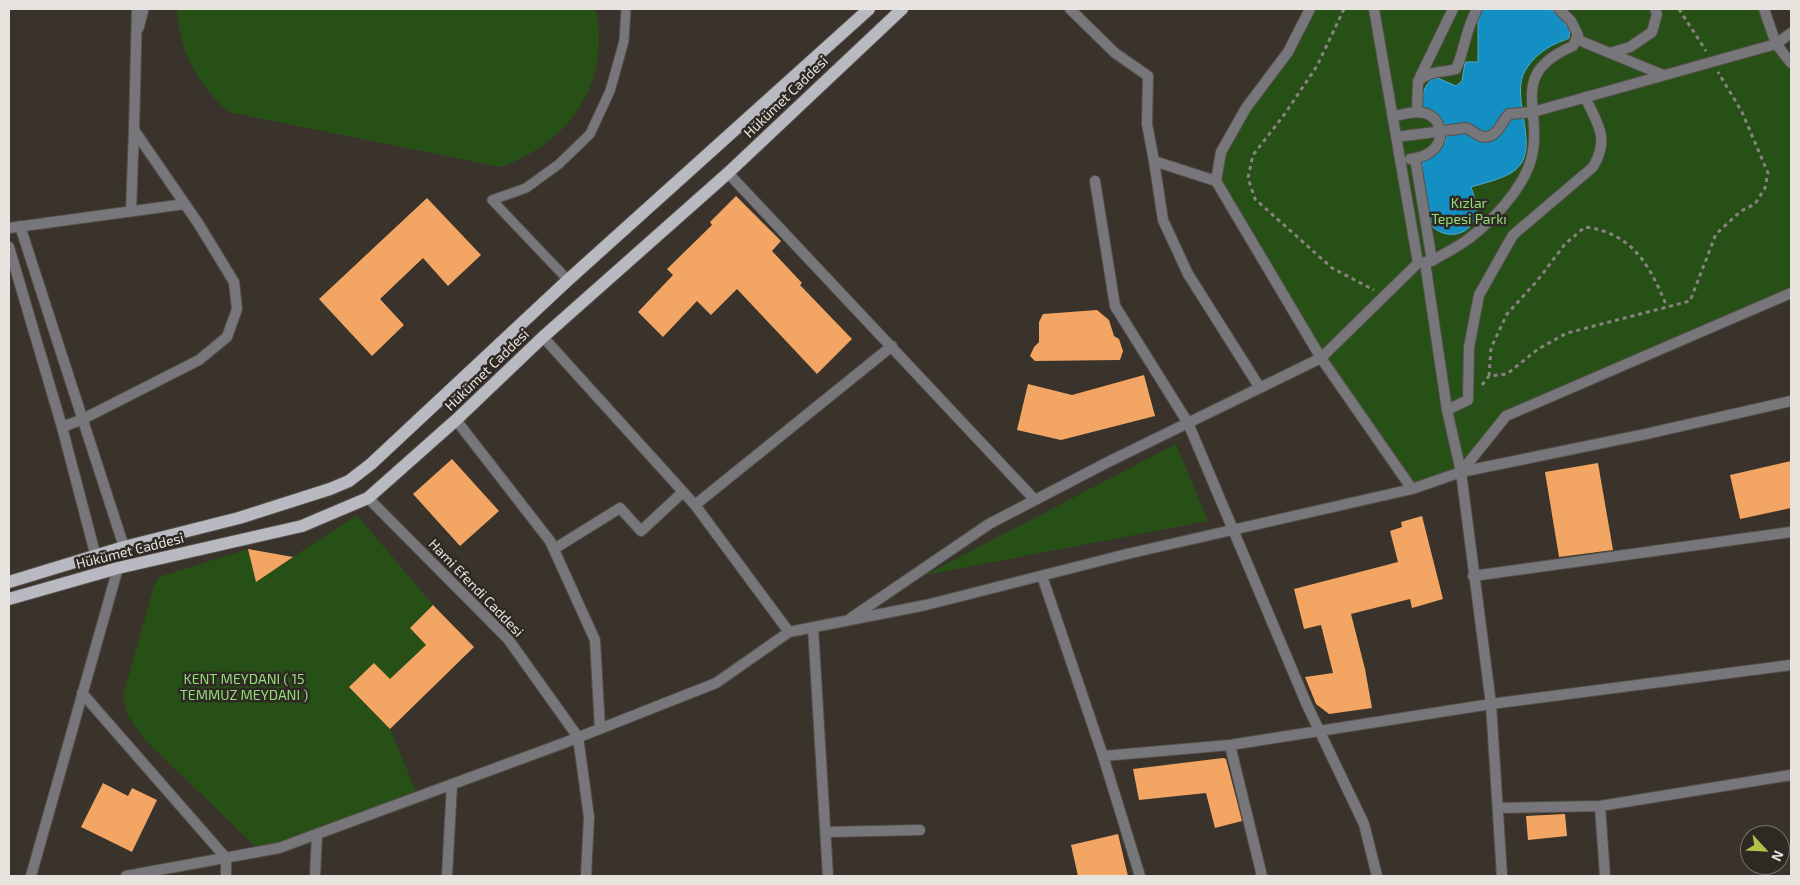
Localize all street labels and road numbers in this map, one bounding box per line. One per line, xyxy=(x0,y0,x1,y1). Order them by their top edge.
street label: Hükümet Caddesi xyxy=(740,53,832,141)
street label: Hükümet Caddesi xyxy=(441,326,533,414)
street label: Hükümet Caddesi xyxy=(74,529,186,573)
street label: Hami Efendi Caddesi xyxy=(425,536,527,640)

